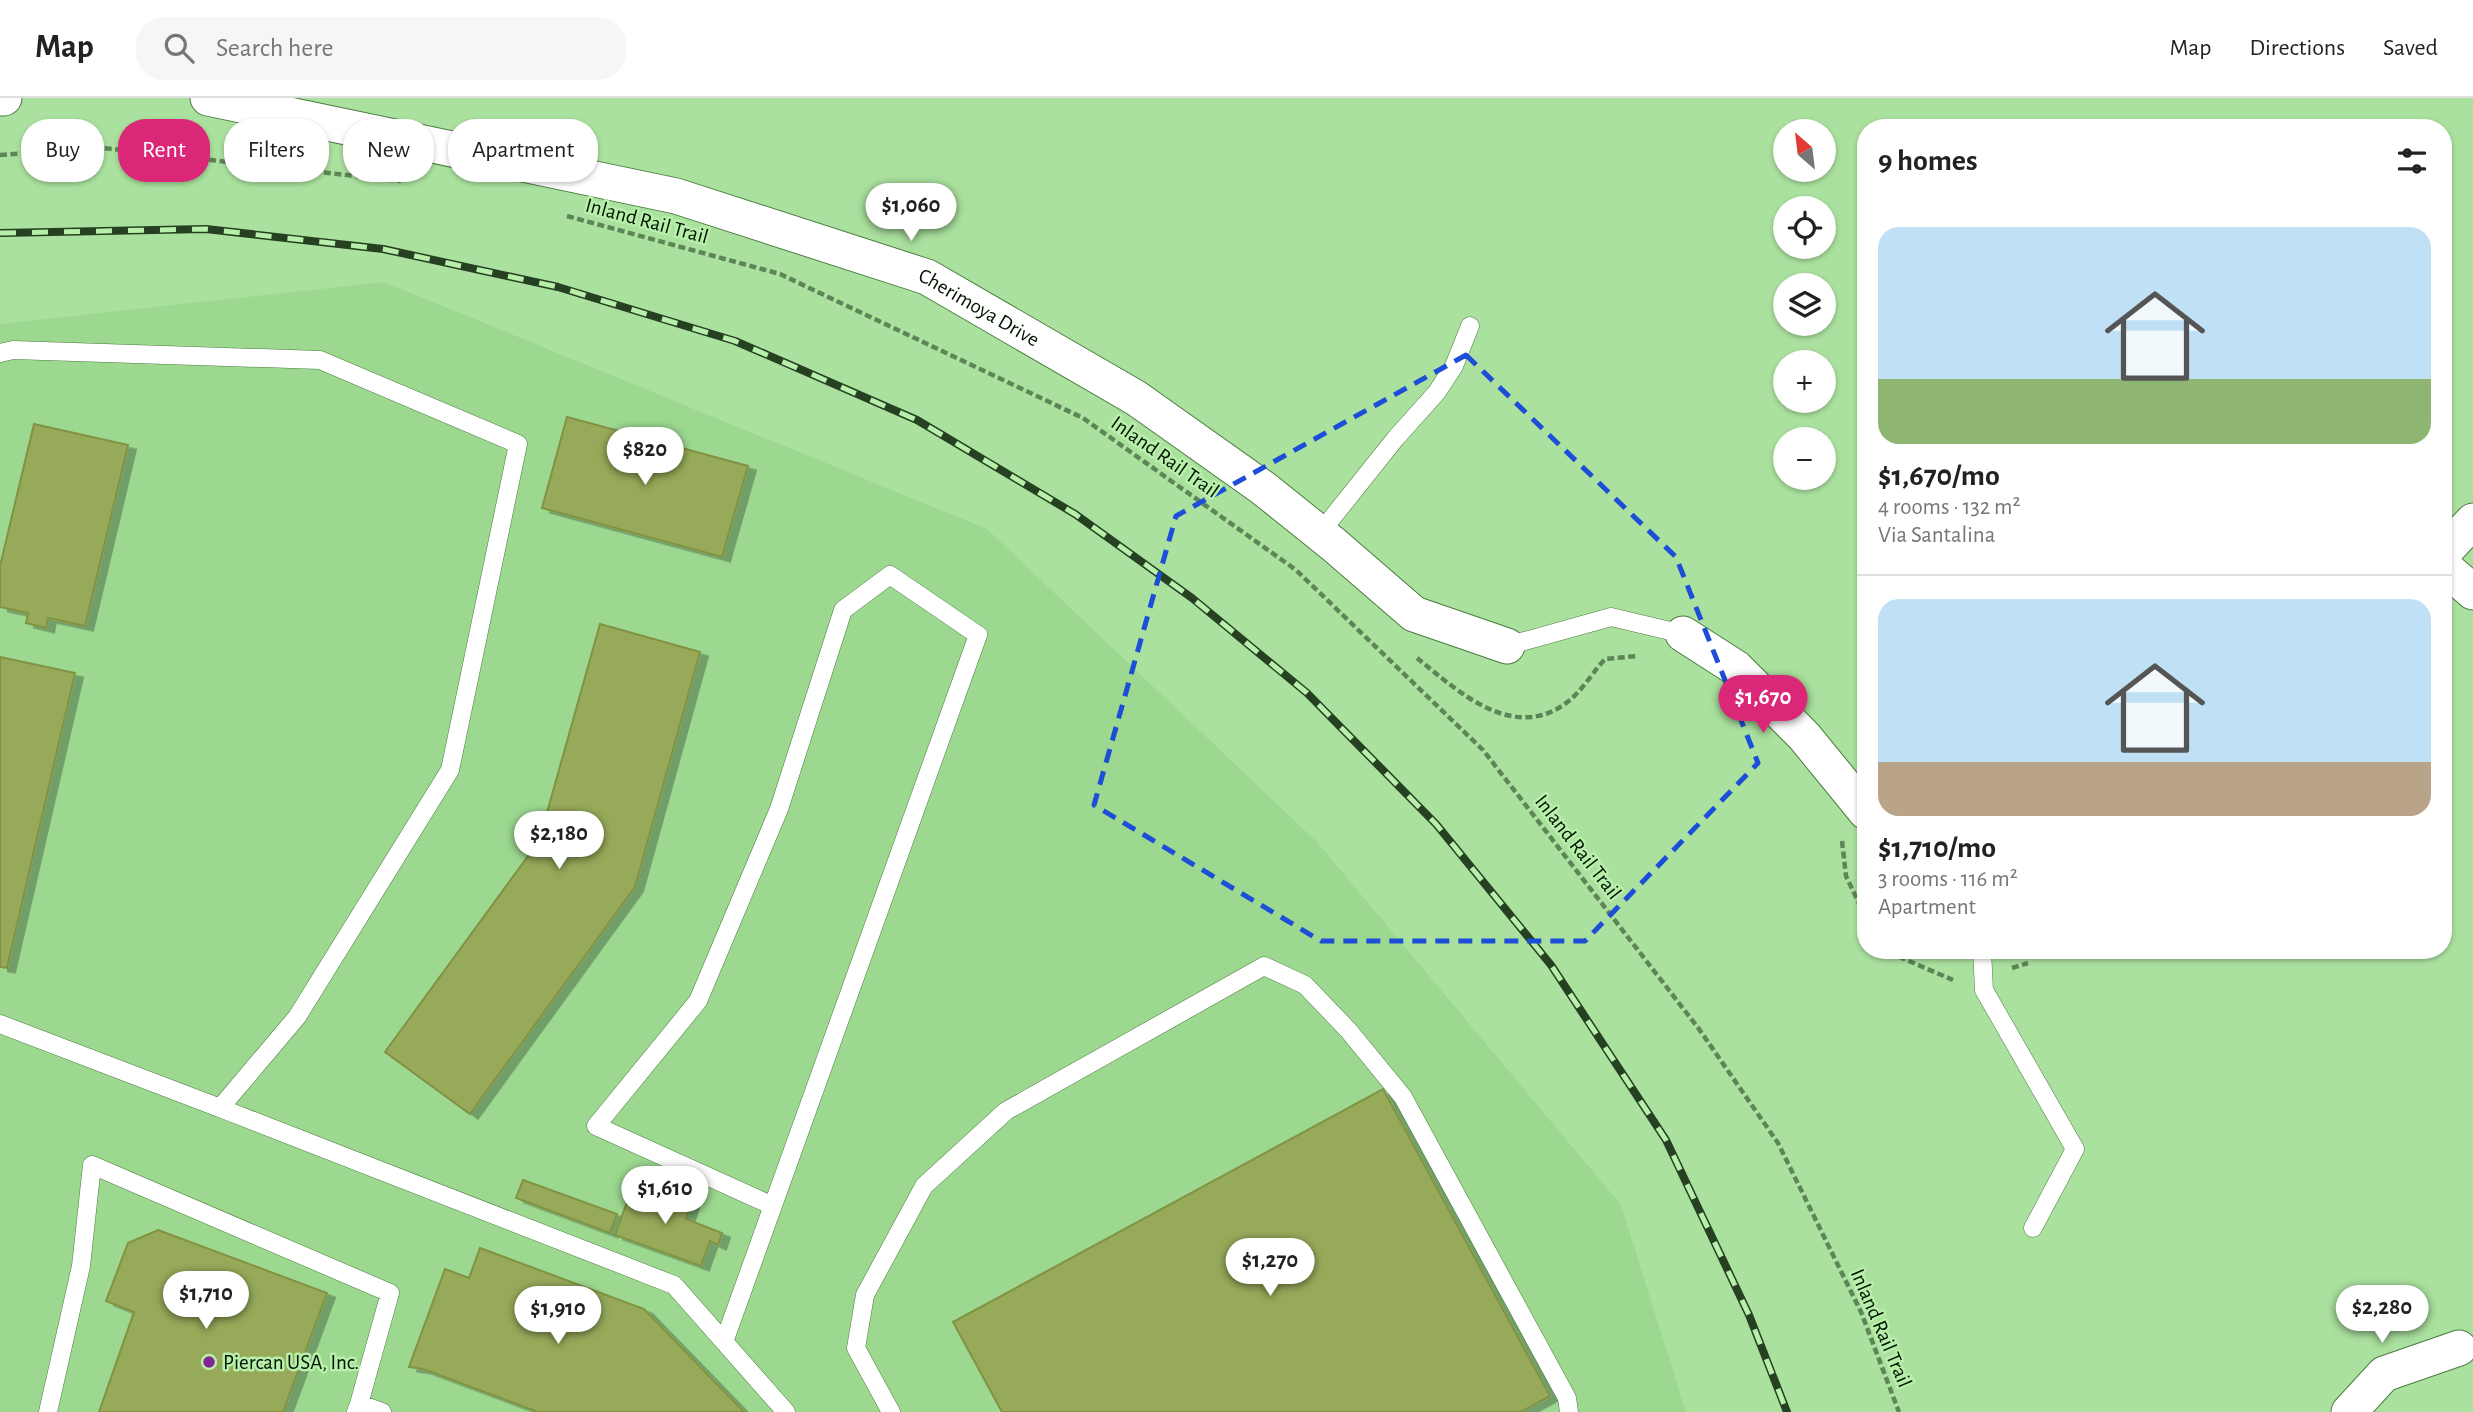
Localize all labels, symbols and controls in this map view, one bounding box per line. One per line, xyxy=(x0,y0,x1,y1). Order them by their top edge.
search box xyxy=(136,17,626,80)
icon: search xyxy=(160,29,198,67)
text: Map xyxy=(35,31,94,64)
text: Search here xyxy=(216,35,334,61)
text: Map xyxy=(2169,36,2211,60)
text: Directions xyxy=(2249,36,2345,60)
text: Saved xyxy=(2383,36,2438,60)
chip: Buy xyxy=(21,119,104,182)
chip: Rent xyxy=(118,119,210,182)
chip: Filters xyxy=(224,119,329,182)
chip: New xyxy=(343,119,434,182)
chip: Apartment xyxy=(448,119,598,182)
north arrow xyxy=(1773,119,1836,182)
map controls xyxy=(1773,119,1836,490)
icon: filters xyxy=(2393,142,2431,180)
text: 9 homes xyxy=(1878,146,1978,176)
pin: $1,060 xyxy=(854,184,968,243)
text: $1,060 xyxy=(882,194,940,217)
street label: Inland Rail Trail xyxy=(583,195,711,247)
button: locate xyxy=(1773,196,1836,259)
street label: Cherimoya Drive xyxy=(916,265,1043,350)
button: layers xyxy=(1773,273,1836,336)
icon: home xyxy=(2092,273,2218,399)
button: + xyxy=(1773,350,1836,413)
street label: Inland Rail Trail xyxy=(1107,412,1223,502)
button: − xyxy=(1773,427,1836,490)
pin: $820 xyxy=(604,428,686,487)
text: $820 xyxy=(623,438,667,461)
text: $1,670/mo xyxy=(1878,461,2000,491)
text: 4 rooms · 132 m² xyxy=(1878,496,2020,519)
text: Via Santalina xyxy=(1878,524,1995,547)
icon: home xyxy=(2092,645,2218,771)
pin: $1,670 xyxy=(1706,676,1820,735)
text: $1,670 xyxy=(1735,686,1791,709)
street label: Inland Rail Trail xyxy=(1531,791,1625,903)
pin: $2,180 xyxy=(502,812,616,871)
text: $2,180 xyxy=(530,822,588,845)
text: $1,710/mo xyxy=(1878,833,1996,863)
text: 3 rooms · 116 m² xyxy=(1878,868,2018,891)
text: Apartment xyxy=(1878,896,1976,919)
pin: $1,610 xyxy=(608,1166,722,1226)
text: $1,610 xyxy=(637,1177,693,1200)
pin: $1,270 xyxy=(1213,1238,1327,1298)
text: $1,270 xyxy=(1242,1249,1298,1272)
street label: Inland Rail Trail xyxy=(1847,1266,1915,1390)
pin: $1,710 xyxy=(149,1272,263,1331)
text: $1,710 xyxy=(179,1282,233,1305)
pin: $1,910 xyxy=(501,1286,615,1346)
pin: $2,280 xyxy=(2325,1286,2439,1345)
text: $2,280 xyxy=(2352,1296,2412,1319)
text: $1,910 xyxy=(530,1297,586,1320)
place label: Piercan USA, Inc. xyxy=(223,1352,359,1373)
marker: Piercan USA, Inc. xyxy=(201,1354,217,1370)

